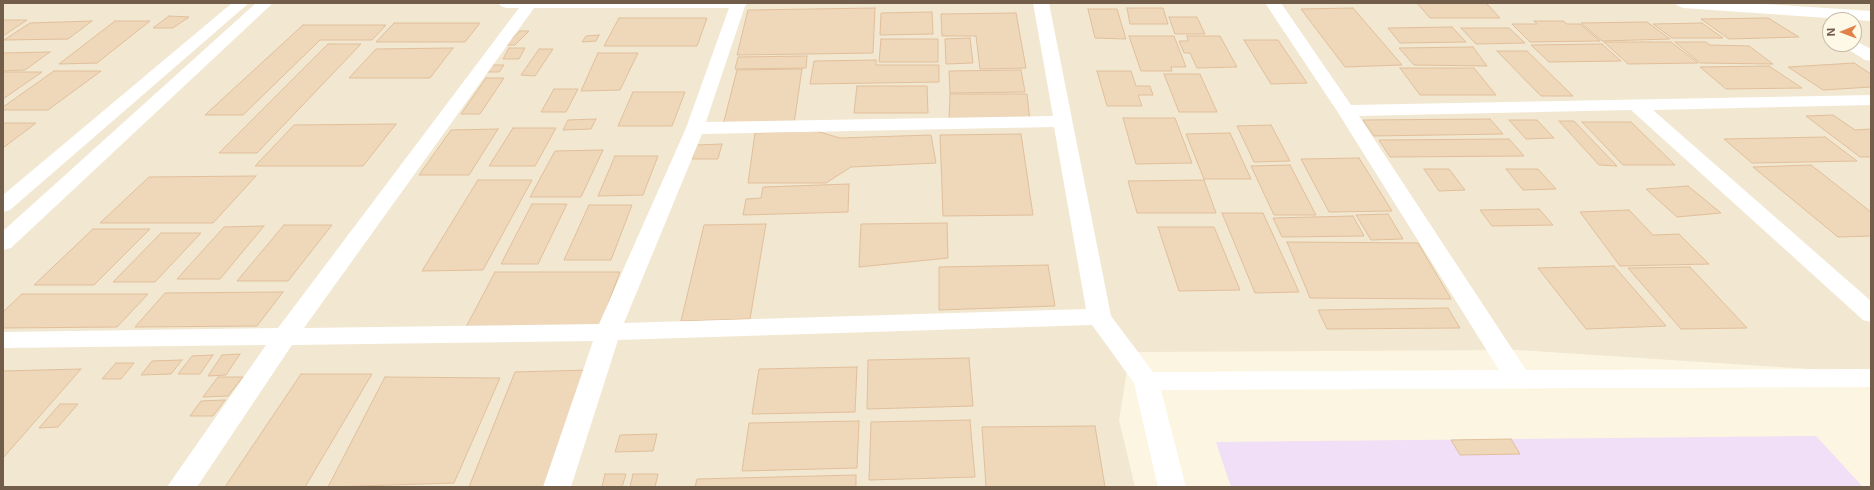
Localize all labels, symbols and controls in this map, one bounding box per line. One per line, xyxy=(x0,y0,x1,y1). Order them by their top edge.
north arrow xyxy=(1822,12,1862,52)
text: N xyxy=(1824,28,1838,37)

